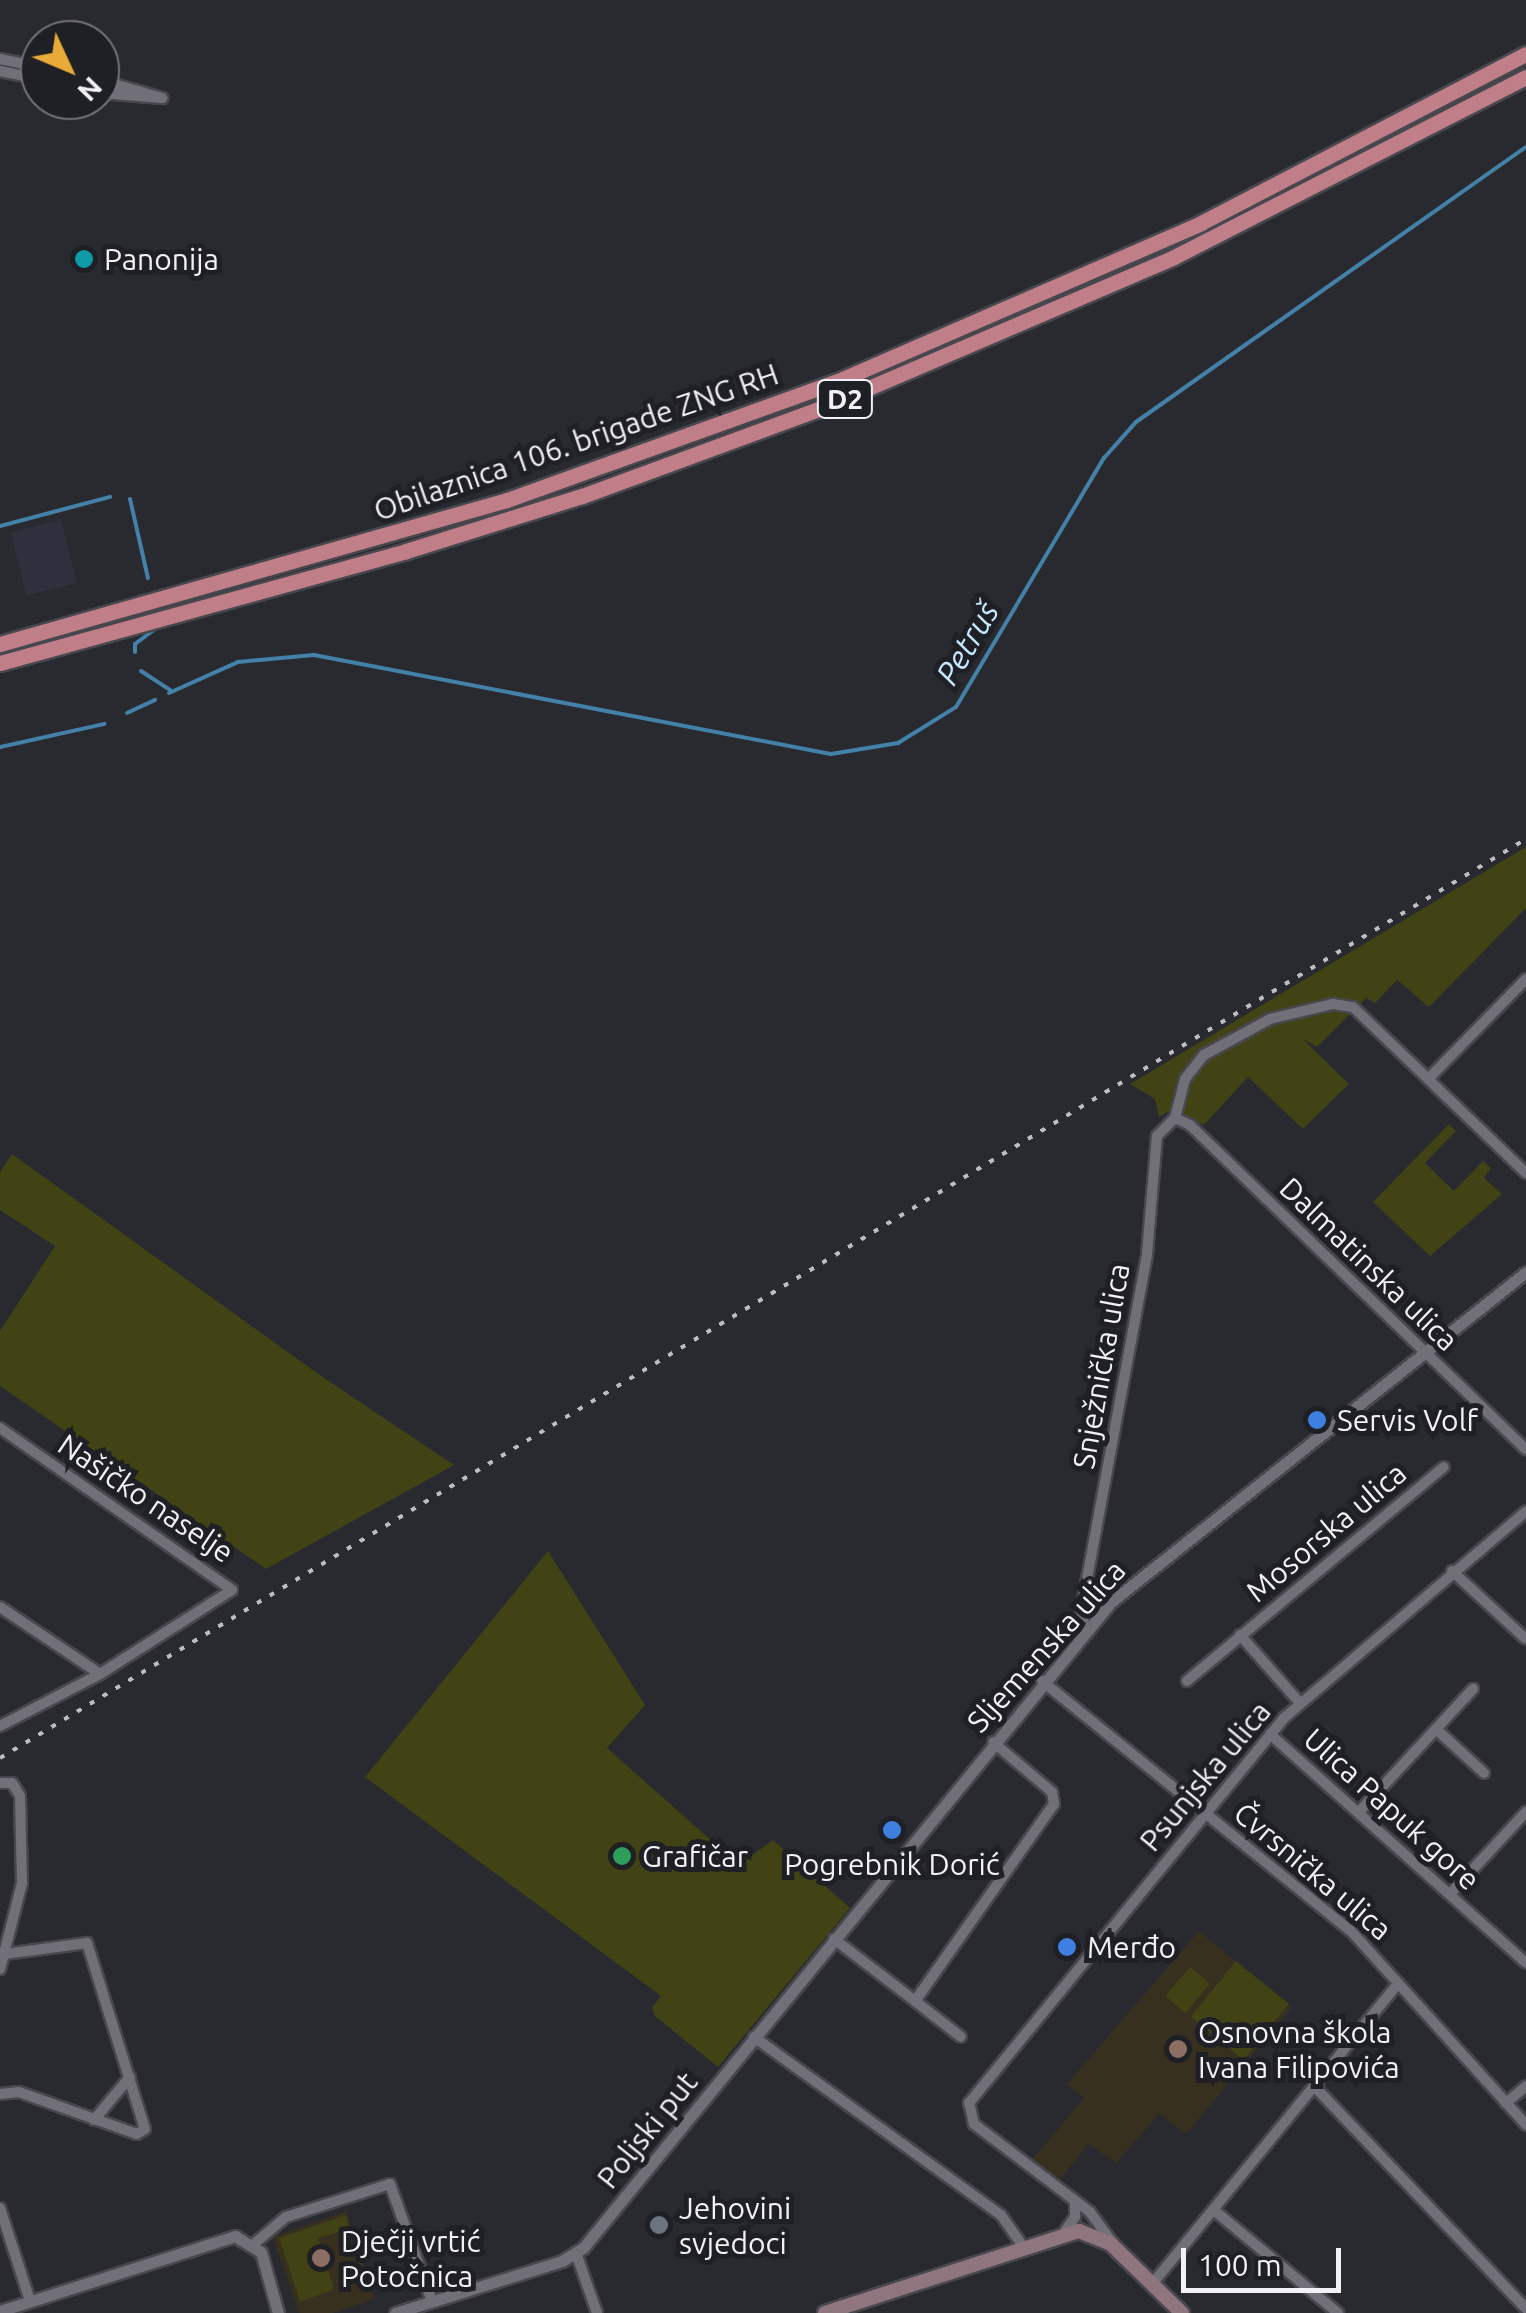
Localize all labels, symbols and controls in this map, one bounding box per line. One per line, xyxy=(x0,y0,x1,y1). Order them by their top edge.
north arrow xyxy=(20,20,120,120)
text: N xyxy=(72,72,109,108)
place label: Panonija xyxy=(104,241,219,277)
marker: Panonija xyxy=(73,248,95,270)
street label: Obilaznica 106. brigade ZNG RH xyxy=(369,356,783,528)
road number: D2 xyxy=(815,376,875,422)
water label: Petruš xyxy=(927,594,1007,692)
street label: Dalmatinska ulica xyxy=(1272,1170,1466,1358)
street label: Snježnička ulica xyxy=(1065,1261,1137,1471)
place label: Servis Volf xyxy=(1337,1402,1478,1438)
marker: Servis Volf xyxy=(1306,1409,1328,1431)
street label: Našičko naselje xyxy=(51,1426,241,1570)
street label: Mosorska ulica xyxy=(1239,1455,1413,1609)
street label: Sljemenska ulica xyxy=(959,1553,1133,1739)
street label: Psunjska ulica xyxy=(1132,1694,1278,1858)
street label: Ulica Papuk gore xyxy=(1297,1721,1487,1897)
street label: Čvrsnička ulica xyxy=(1227,1795,1399,1947)
marker: Pogrebnik Dorić xyxy=(881,1819,903,1841)
place label: Grafičar xyxy=(642,1838,748,1874)
marker: Grafičar xyxy=(611,1845,633,1867)
place label: Pogrebnik Dorić xyxy=(784,1846,1000,1882)
place label: Merđo xyxy=(1087,1929,1176,1965)
marker: Merđo xyxy=(1056,1936,1078,1958)
place label: Osnovna škola Ivana Filipovića xyxy=(1198,2014,1400,2084)
marker: Osnovna škola Ivana Filipovića xyxy=(1167,2038,1189,2060)
street label: Poljski put xyxy=(589,2065,705,2195)
place label: Jehovini svjedoci xyxy=(679,2190,791,2260)
marker: Jehovini svjedoci xyxy=(648,2214,670,2236)
place label: Dječji vrtić Potočnica xyxy=(341,2223,480,2294)
scale bar xyxy=(1186,2228,1346,2290)
marker: Dječji vrtić Potočnica xyxy=(310,2247,332,2269)
text: 100 m xyxy=(1198,2248,1282,2282)

